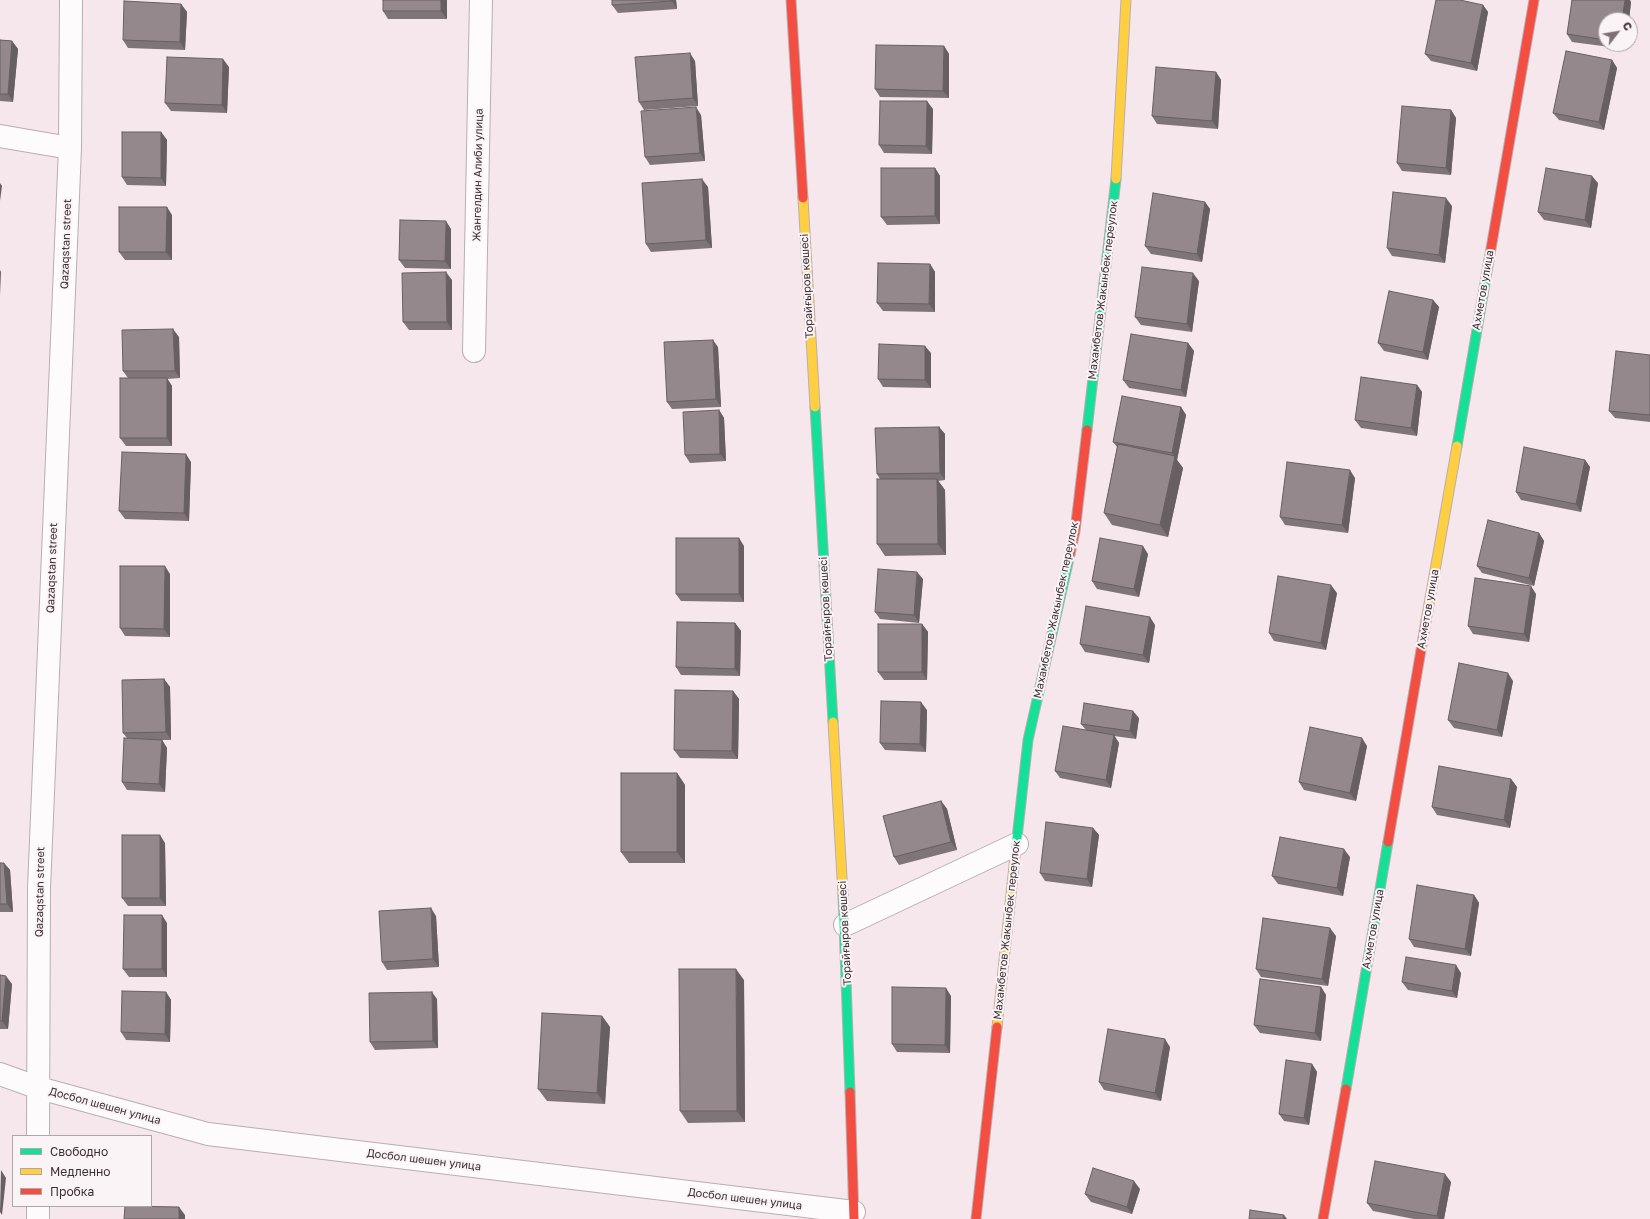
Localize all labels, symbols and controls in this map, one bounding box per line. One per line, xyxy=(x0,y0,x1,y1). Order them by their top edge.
north arrow xyxy=(1598,12,1638,52)
text: С xyxy=(1620,19,1635,33)
street label: Жангелдин Алиби улица xyxy=(470,108,486,242)
street label: Qazaqstan street xyxy=(58,199,74,289)
street label: Махамбетов Жакынбек переулок xyxy=(1085,200,1121,380)
street label: Торайғыров көшесі xyxy=(798,233,816,339)
street label: Ахметов улица xyxy=(1469,249,1497,331)
street label: Махамбетов Жакынбек переулок xyxy=(1031,520,1081,700)
street label: Qazaqstan street xyxy=(44,523,60,613)
street label: Торайғыров көшесі xyxy=(817,556,835,662)
street label: Ахметов улица xyxy=(1414,568,1442,650)
street label: Махамбетов Жакынбек переулок xyxy=(991,840,1023,1020)
street label: Qazaqstan street xyxy=(33,847,47,937)
street label: Торайғыров көшесі xyxy=(836,880,854,986)
street label: Ахметов улица xyxy=(1359,888,1387,970)
street label: Досбол шешен улица xyxy=(48,1085,162,1127)
legend xyxy=(12,1135,152,1207)
text: Свободно xyxy=(50,1144,108,1159)
street label: Досбол шешен улица xyxy=(366,1146,482,1174)
text: Медленно xyxy=(50,1164,110,1179)
text: Пробка xyxy=(50,1184,94,1199)
street label: Досбол шешен улица xyxy=(687,1185,803,1213)

